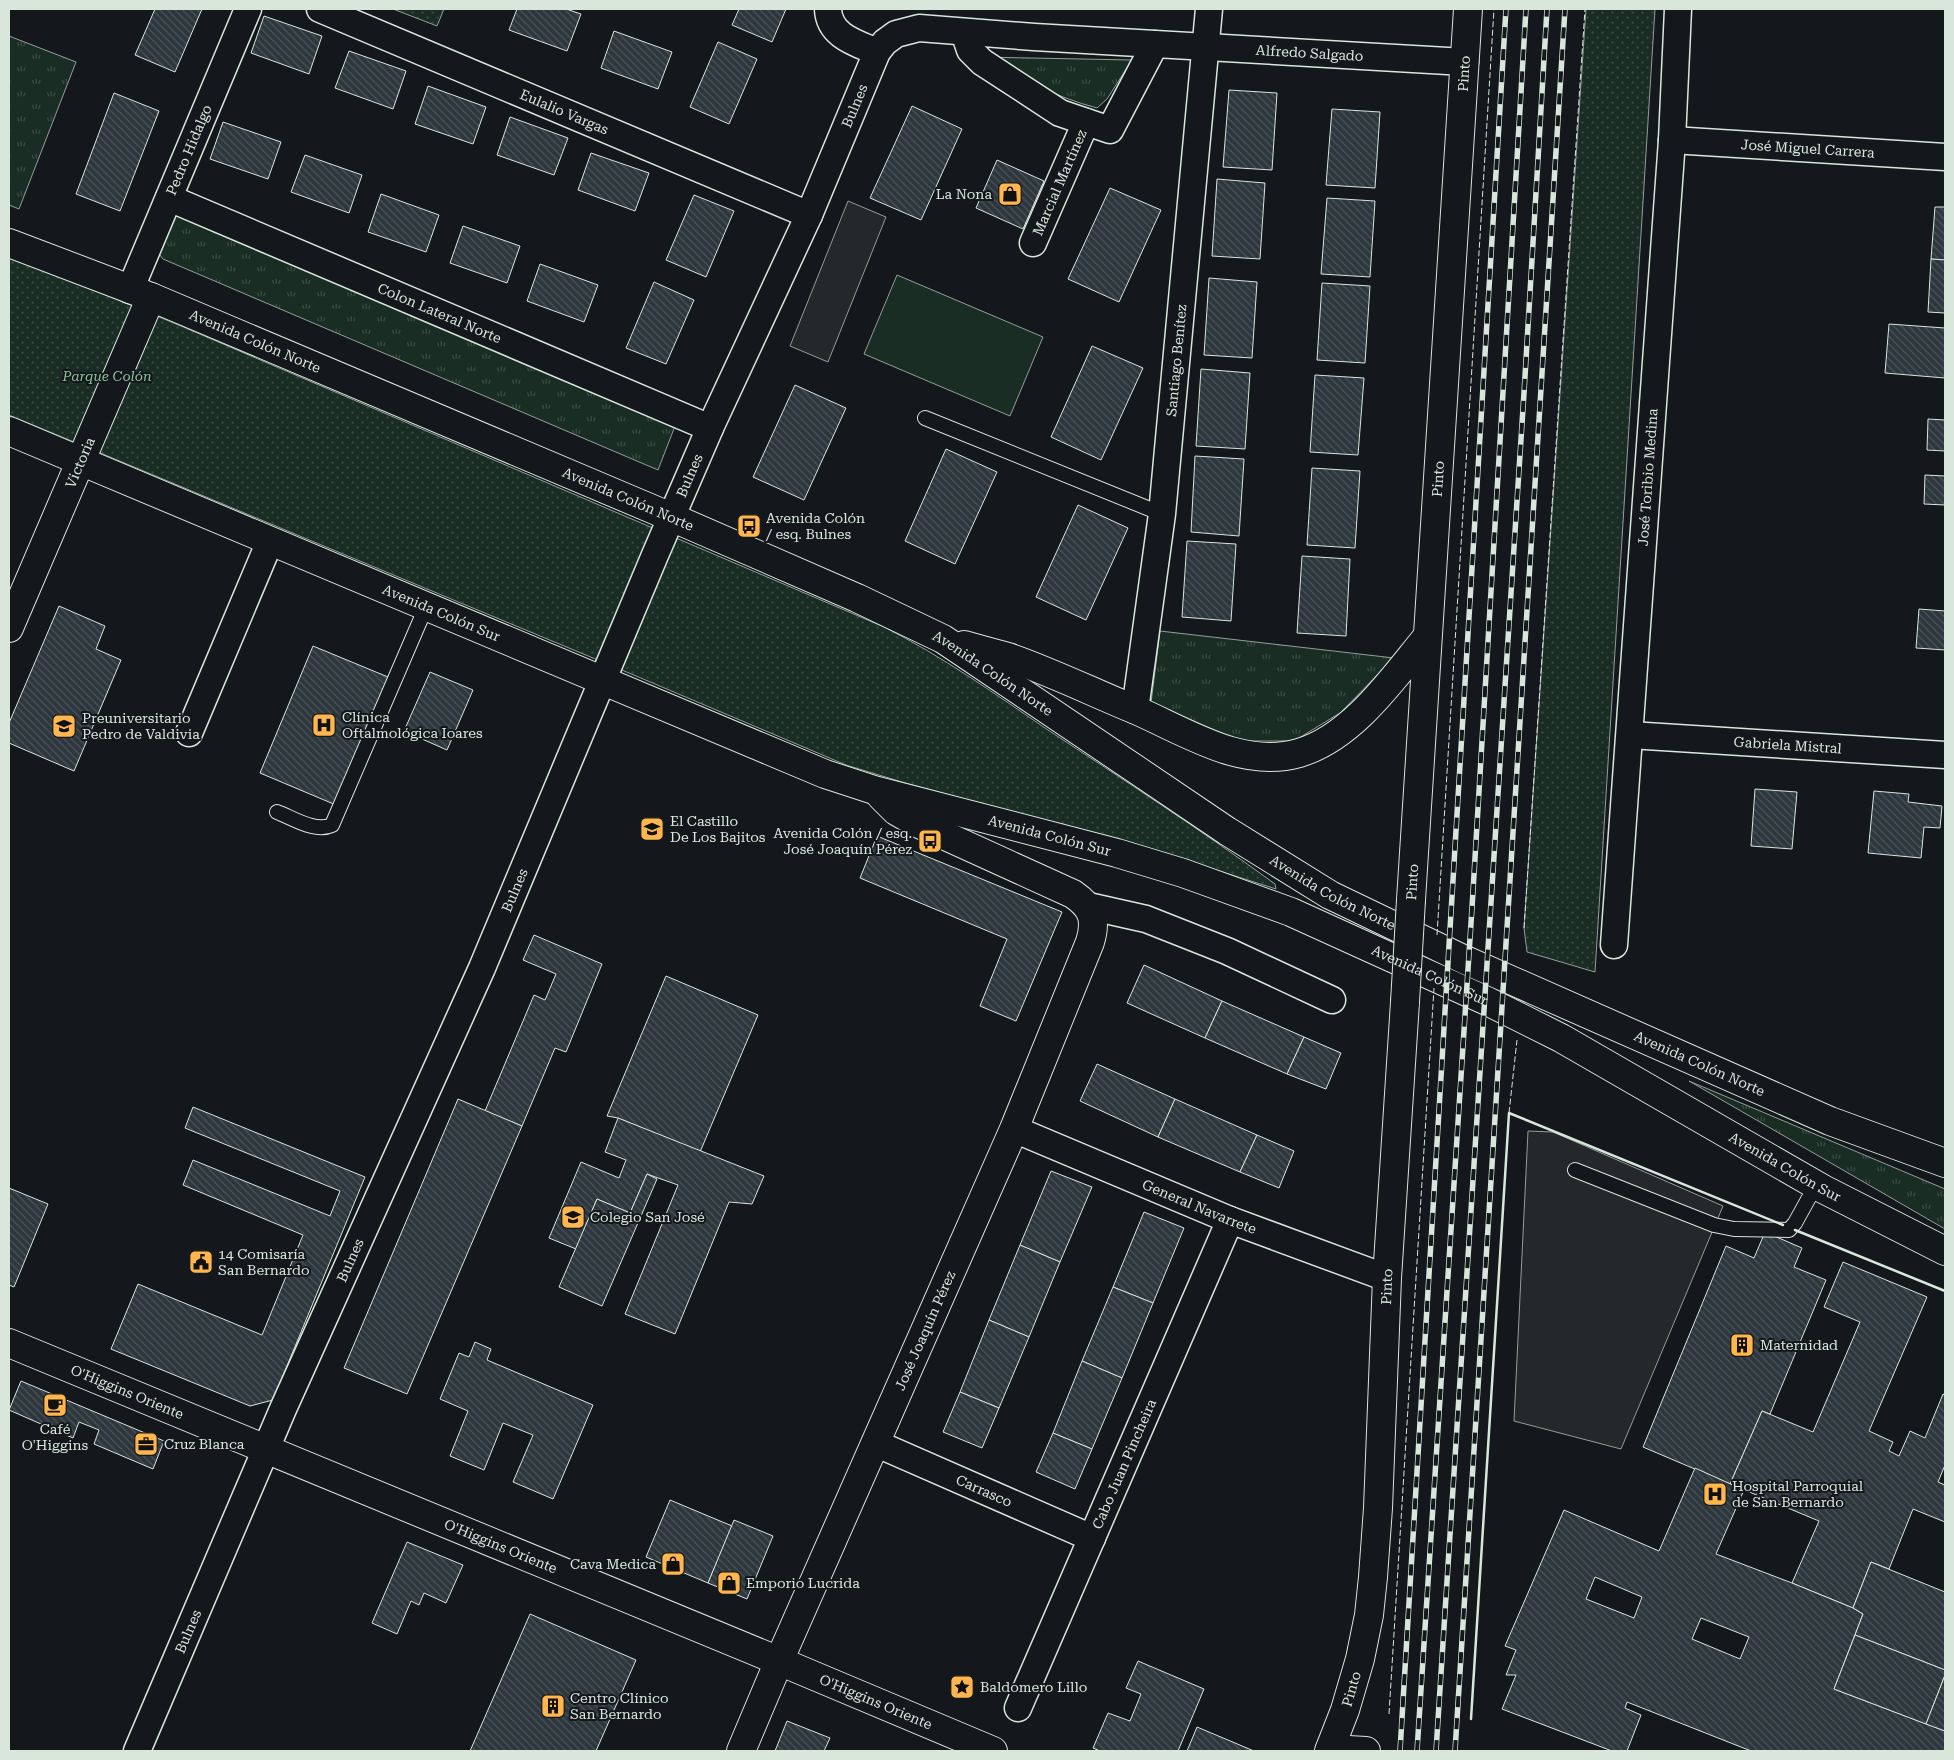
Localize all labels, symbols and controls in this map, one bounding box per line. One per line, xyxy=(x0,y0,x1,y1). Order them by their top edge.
street label: Alfredo Salgado xyxy=(1255,42,1364,64)
street label: Pinto xyxy=(1455,55,1473,92)
street label: Bulnes xyxy=(838,81,871,130)
street label: Eulalio Vargas xyxy=(518,86,611,138)
street label: Pedro Hidalgo xyxy=(163,102,215,197)
street label: Marcial Martínez xyxy=(1029,127,1090,238)
street label: José Miguel Carrera xyxy=(1740,136,1876,161)
shop icon: La Nona xyxy=(997,181,1023,207)
place label: La Nona xyxy=(936,186,992,202)
street label: Colon Lateral Norte xyxy=(375,280,504,346)
street label: Santiago Benítez xyxy=(1163,303,1189,417)
street label: Avenida Colón Norte xyxy=(187,306,324,376)
park label: Parque Colón xyxy=(61,368,152,384)
street label: José Toribio Medina xyxy=(1635,407,1661,547)
street label: Victoria xyxy=(62,434,98,490)
street label: Bulnes xyxy=(673,451,706,500)
street label: Pinto xyxy=(1429,460,1447,497)
street label: Avenida Colón Norte xyxy=(560,464,697,534)
place label: Avenida Colón / esq. Bulnes xyxy=(765,510,865,542)
bus stop icon: Avenida Colón / esq. Bulnes xyxy=(736,513,762,539)
street label: Avenida Colón Sur xyxy=(380,581,503,645)
street label: Avenida Colón Norte xyxy=(930,627,1056,719)
place label: Clínica Oftalmológica Ioares xyxy=(342,709,483,741)
place label: Preuniversitario Pedro de Valdivia xyxy=(82,710,200,742)
hospital icon: Clínica Oftalmológica Ioares xyxy=(311,712,337,738)
school or university icon: Preuniversitario Pedro de Valdivia xyxy=(51,713,77,739)
street label: Gabriela Mistral xyxy=(1733,734,1843,756)
street label: Avenida Colón Sur xyxy=(987,812,1113,859)
place label: El Castillo De Los Bajitos xyxy=(670,813,766,845)
school or university icon: El Castillo De Los Bajitos xyxy=(639,816,665,842)
place label: Avenida Colón / esq. José Joaquín Pérez xyxy=(773,825,912,857)
bus stop icon: Avenida Colón / esq. José Joaquín Pérez xyxy=(917,828,943,854)
street label: Avenida Colón Norte xyxy=(1267,852,1398,933)
street label: Pinto xyxy=(1403,863,1421,901)
street label: Bulnes xyxy=(498,866,531,914)
street label: Avenida Colón Sur xyxy=(1369,942,1491,1008)
street label: Avenida Colón Norte xyxy=(1632,1028,1768,1099)
street label: Avenida Colón Sur xyxy=(1726,1129,1844,1205)
street label: General Navarrete xyxy=(1140,1176,1259,1237)
school or university icon: Colegio San José xyxy=(560,1204,586,1230)
place label: Colegio San José xyxy=(590,1209,705,1225)
street label: Bulnes xyxy=(333,1236,367,1284)
place label: 14 Comisaría San Bernardo xyxy=(218,1246,310,1278)
public building icon: 14 Comisaría San Bernardo xyxy=(188,1249,214,1275)
street label: José Joaquín Pérez xyxy=(892,1268,958,1393)
street label: Pinto xyxy=(1378,1268,1396,1305)
building icon: Maternidad xyxy=(1729,1332,1755,1358)
place label: Maternidad xyxy=(1760,1337,1838,1353)
street label: O'Higgins Oriente xyxy=(68,1361,186,1422)
cafe icon: Café O'Higgins xyxy=(42,1392,68,1418)
street label: Cabo Juan Pincheira xyxy=(1089,1396,1159,1532)
place label: Café O'Higgins xyxy=(22,1421,88,1453)
office icon: Cruz Blanca xyxy=(133,1431,159,1457)
place label: Cruz Blanca xyxy=(164,1436,245,1452)
street label: Carrasco xyxy=(953,1471,1015,1510)
place label: Hospital Parroquial de San Bernardo xyxy=(1732,1478,1864,1510)
hospital icon: Hospital Parroquial de San Bernardo xyxy=(1702,1481,1728,1507)
street label: O'Higgins Oriente xyxy=(442,1516,560,1577)
shop icon: Cava Medica xyxy=(660,1551,686,1577)
place label: Cava Medica xyxy=(570,1556,656,1572)
shop icon: Emporio Lucrida xyxy=(716,1570,742,1596)
place label: Emporio Lucrida xyxy=(746,1575,860,1591)
street label: Bulnes xyxy=(172,1607,205,1656)
street label: Pinto xyxy=(1338,1669,1364,1709)
street label: O'Higgins Oriente xyxy=(817,1671,935,1733)
place icon: Baldomero Lillo xyxy=(949,1674,975,1700)
place label: Baldomero Lillo xyxy=(980,1679,1087,1695)
place label: Centro Clínico San Bernardo xyxy=(570,1690,669,1722)
building icon: Centro Clínico San Bernardo xyxy=(540,1693,566,1719)

